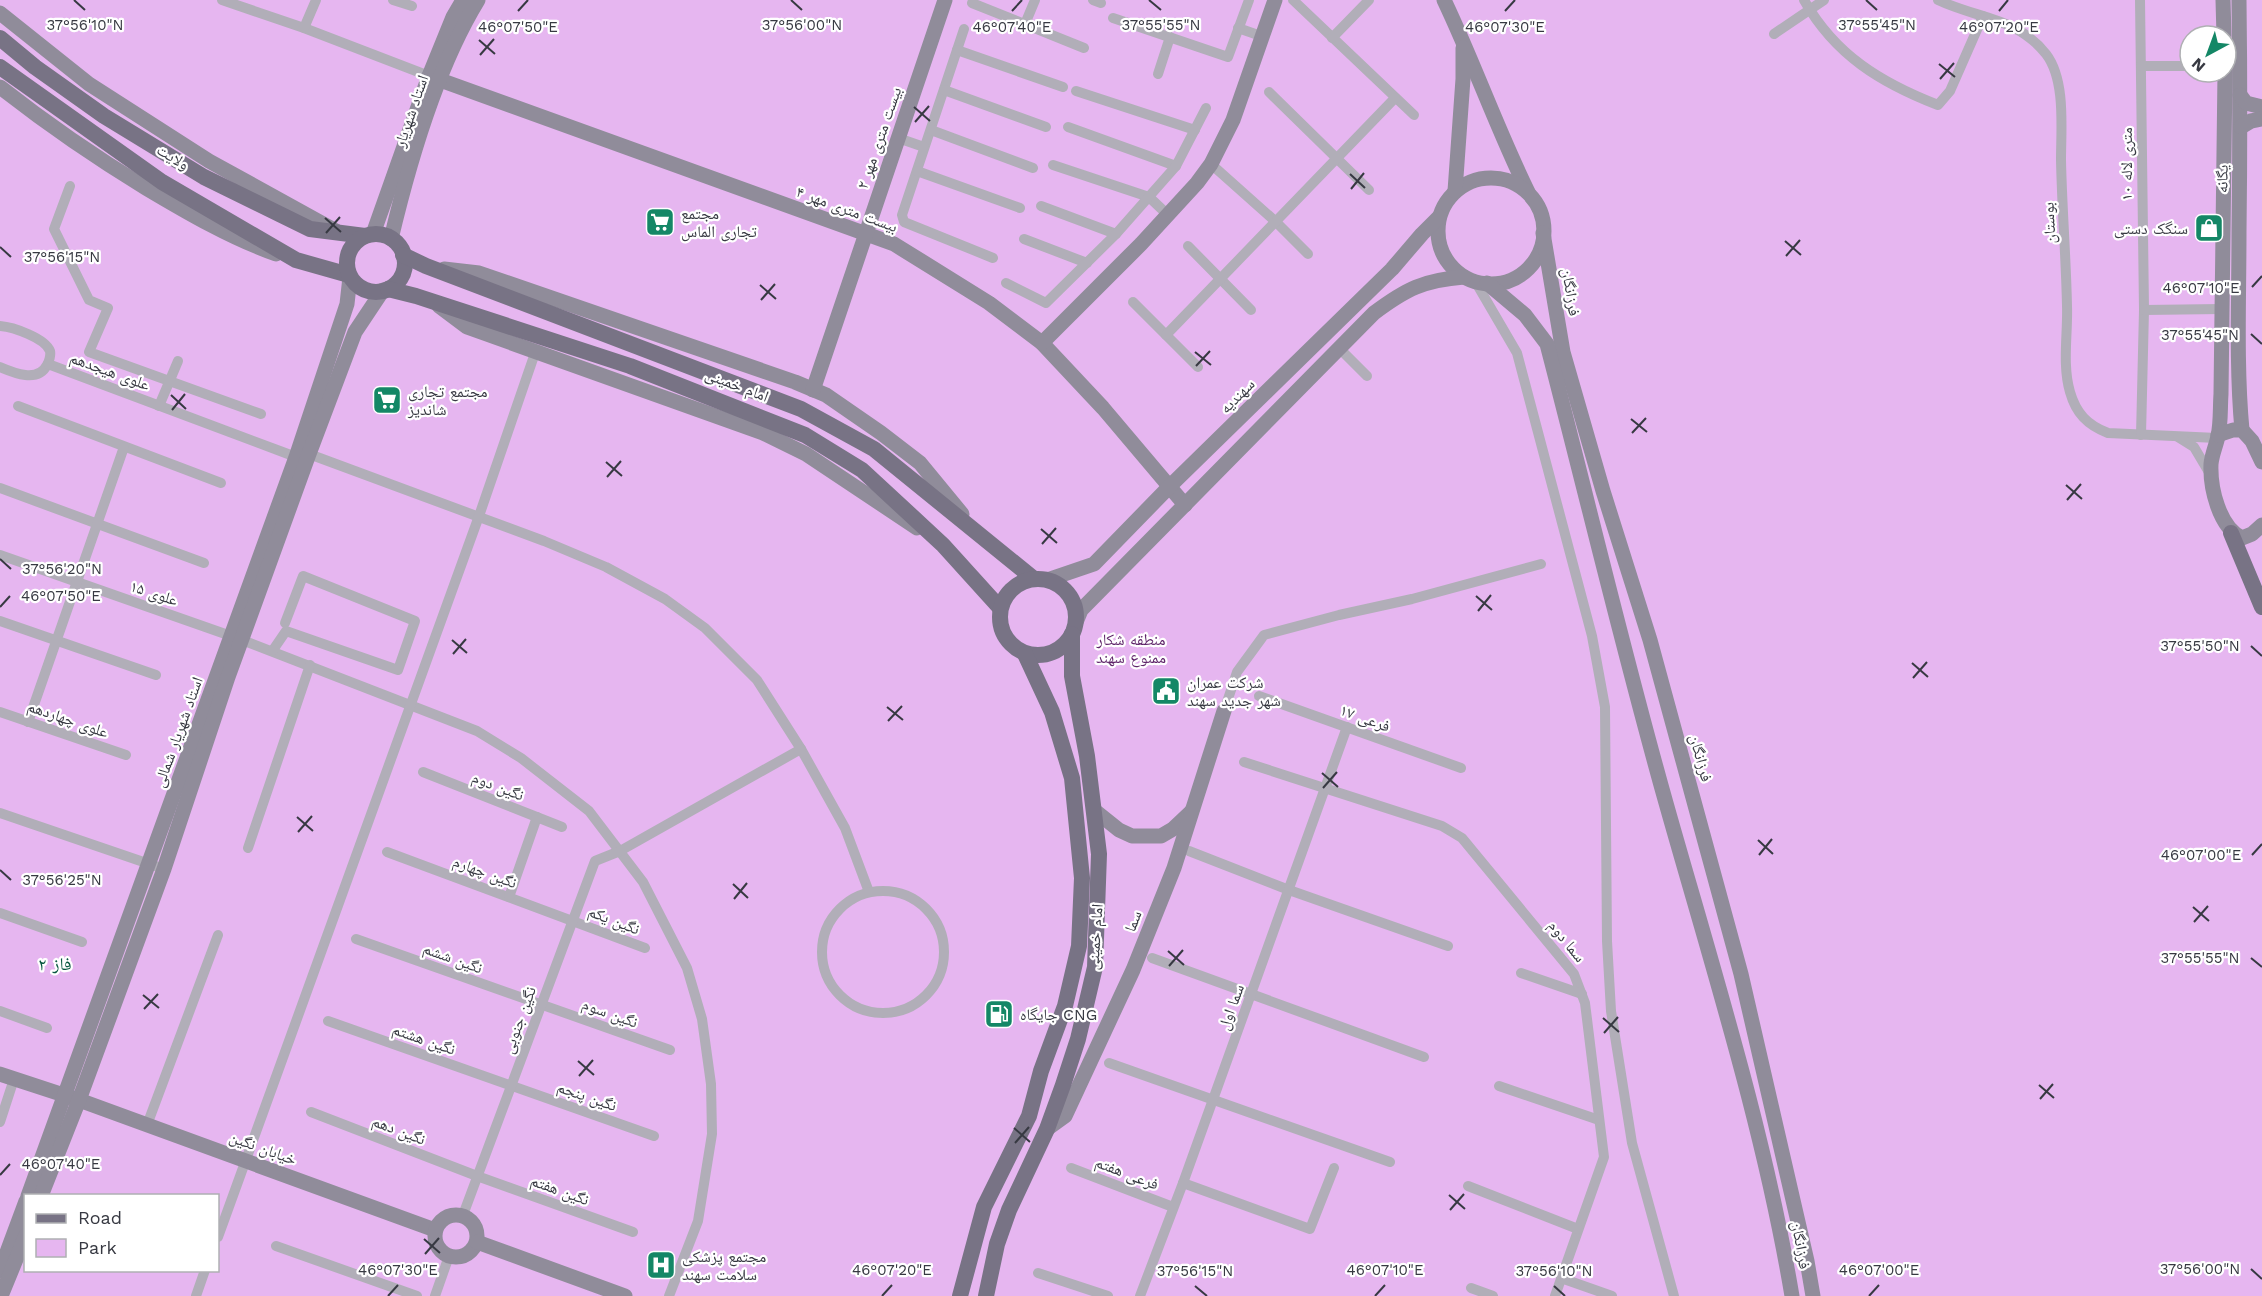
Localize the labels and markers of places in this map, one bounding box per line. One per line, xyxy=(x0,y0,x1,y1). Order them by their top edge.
place label: مجتمع تجاری الماس xyxy=(681,204,757,242)
supermarket icon: مجتمع تجاری الماس xyxy=(644,206,676,238)
shop icon: سنگک دستی xyxy=(2193,212,2225,244)
place label: سنگک دستی xyxy=(2114,219,2188,239)
place label: مجتمع تجاری شاندیز xyxy=(407,382,488,419)
supermarket icon: مجتمع تجاری شاندیز xyxy=(371,384,403,416)
place label: شرکت عمران شهر جدید سهند xyxy=(1187,673,1281,710)
public building icon: شرکت عمران شهر جدید سهند xyxy=(1150,675,1182,707)
fuel station icon: جایگاه CNG xyxy=(983,998,1015,1030)
place label: جایگاه CNG xyxy=(1020,1005,1097,1024)
place label: مجتمع پزشکی سلامت سهند xyxy=(682,1247,766,1284)
hospital icon: مجتمع پزشکی سلامت سهند xyxy=(645,1249,677,1281)

